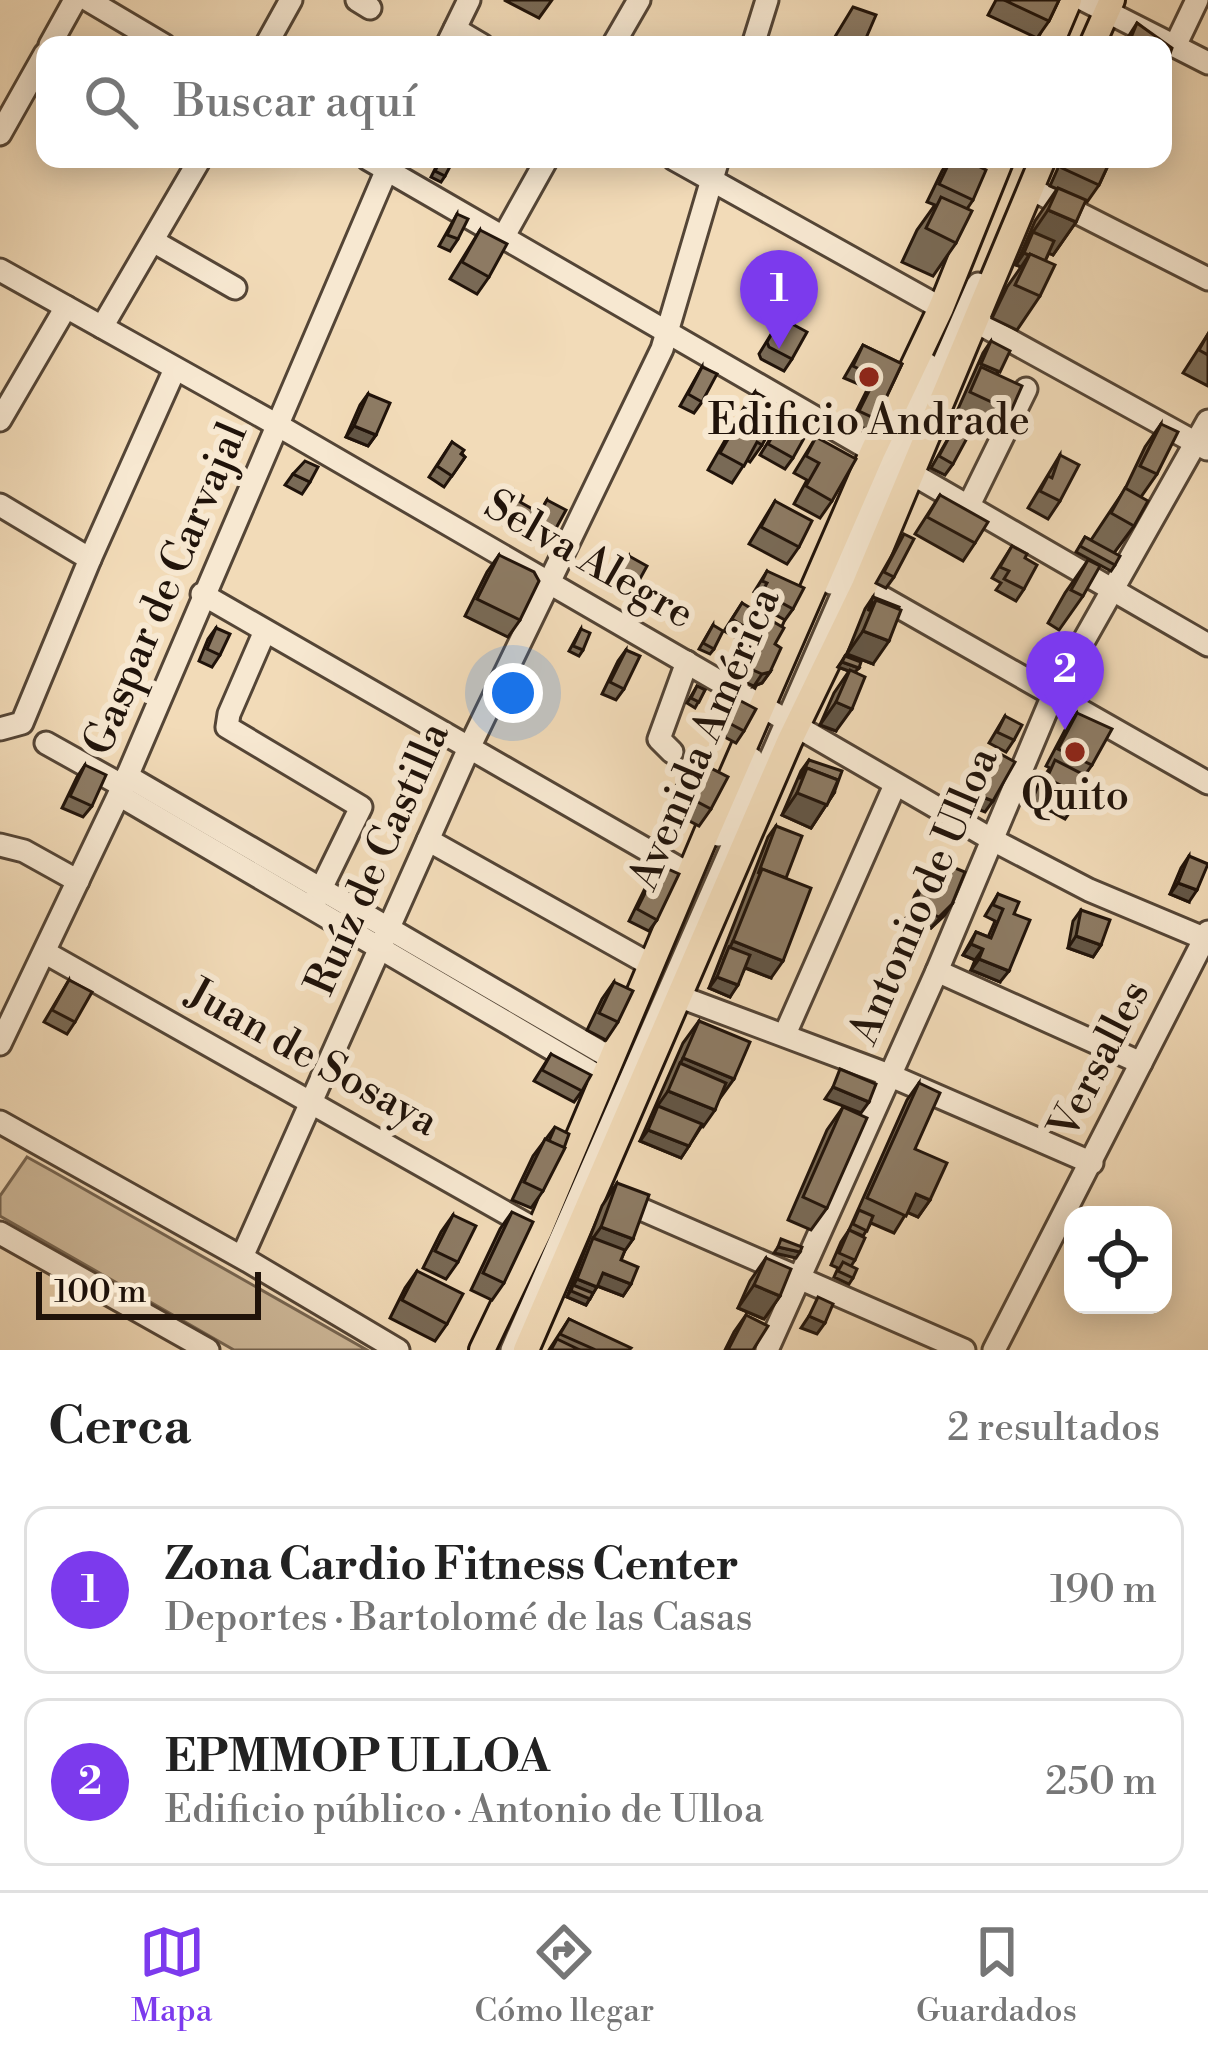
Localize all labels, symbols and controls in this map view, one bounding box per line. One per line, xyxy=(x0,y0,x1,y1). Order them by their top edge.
search box xyxy=(36,36,1172,168)
icon: search xyxy=(78,69,144,135)
text: Buscar aquí xyxy=(174,74,416,131)
pin: 1 xyxy=(740,250,818,349)
marker: Edificio Andrade xyxy=(856,364,882,390)
place label: Edificio Andrade xyxy=(708,395,1030,448)
street label: Gaspar de Carvajal xyxy=(72,415,261,764)
street label: Selva Alegre xyxy=(474,479,703,642)
street label: Avenida América xyxy=(617,579,793,899)
pin: 2 xyxy=(1026,631,1104,730)
your location xyxy=(483,663,543,723)
street label: Ruíz de Castilla xyxy=(294,714,462,1004)
street label: Antonio de Ulloa xyxy=(837,739,1011,1053)
marker: Quito xyxy=(1062,739,1088,765)
place label: Quito xyxy=(1021,770,1129,823)
street label: Juan de Sosaya xyxy=(175,966,448,1150)
street label: Versalles xyxy=(1037,972,1162,1149)
map controls xyxy=(1064,1206,1172,1314)
button: locate xyxy=(1064,1206,1172,1314)
scale bar xyxy=(36,1266,261,1319)
text: 100 m xyxy=(54,1272,147,1313)
text: Cerca xyxy=(48,1396,191,1460)
text: 2 resultados xyxy=(947,1404,1160,1453)
text: Zona Cardio Fitness Center xyxy=(165,1537,739,1594)
text: 1 xyxy=(81,1566,99,1615)
text: 190 m xyxy=(1050,1566,1157,1615)
text: Deportes · Bartolomé de las Casas xyxy=(165,1594,753,1643)
text: EPMMOP ULLOA xyxy=(165,1729,550,1786)
text: 2 xyxy=(78,1758,102,1807)
text: 250 m xyxy=(1045,1758,1157,1807)
text: Edificio público · Antonio de Ulloa xyxy=(165,1786,764,1835)
tab: Mapa xyxy=(131,1919,213,2032)
tab: Cómo llegar xyxy=(474,1919,654,2032)
tab: Guardados xyxy=(916,1919,1077,2032)

